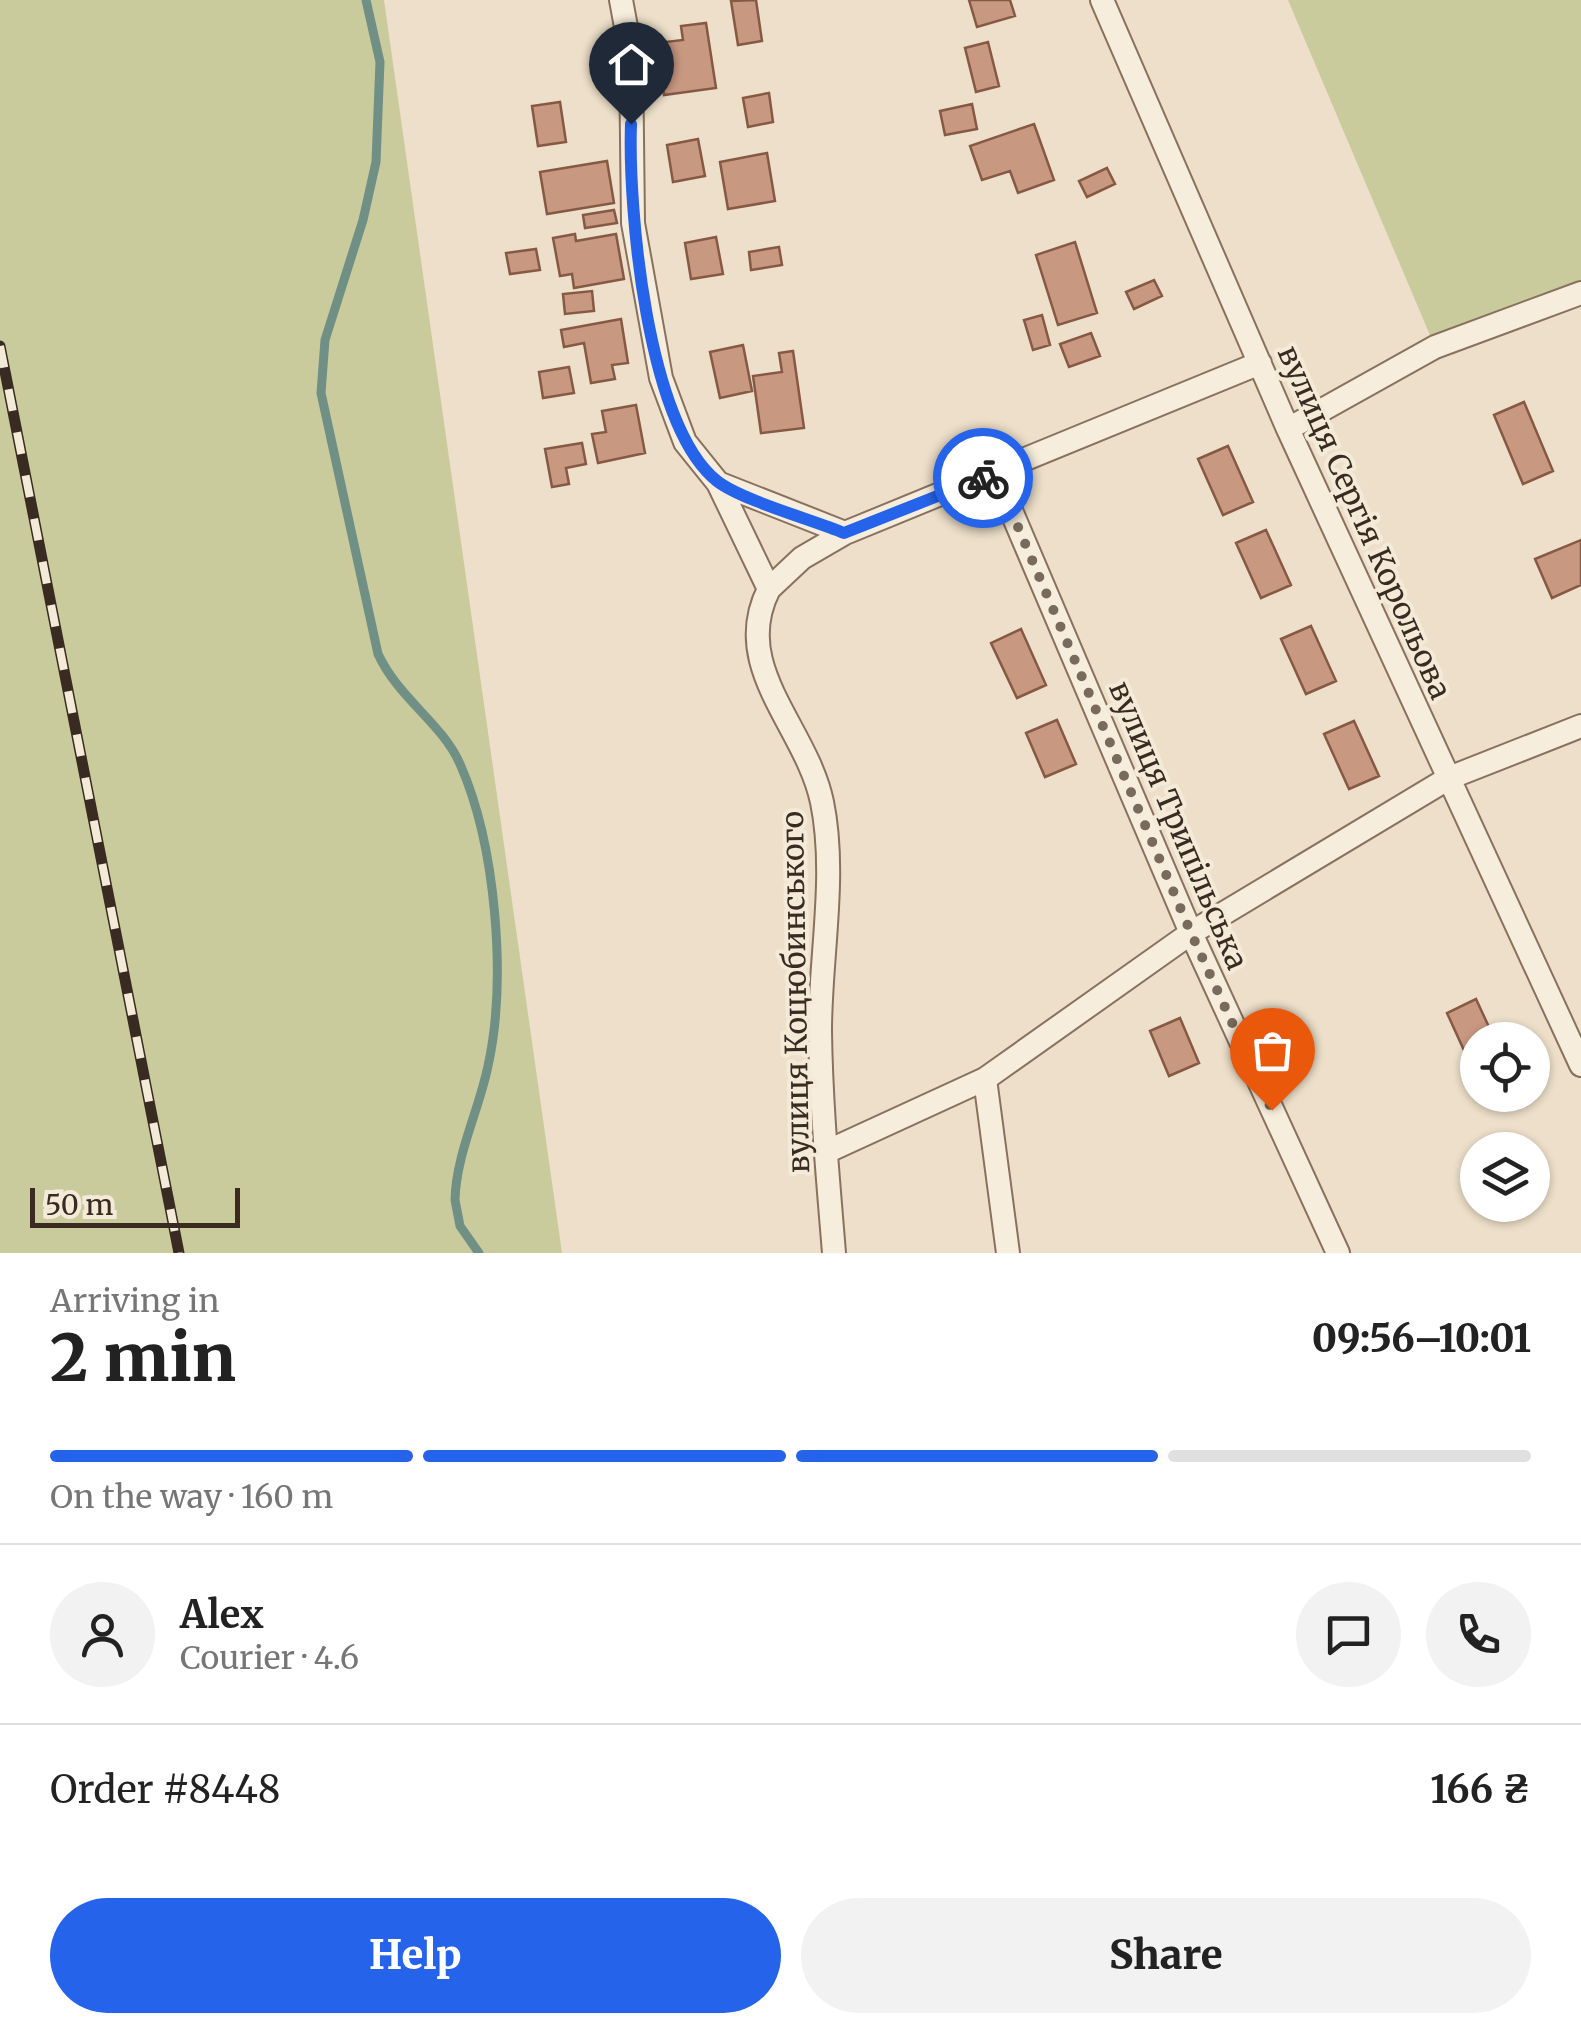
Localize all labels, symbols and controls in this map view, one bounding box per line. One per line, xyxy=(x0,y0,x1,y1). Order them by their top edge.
pin xyxy=(589,22,674,125)
icon: home xyxy=(604,37,659,92)
street label: вулиця Сергія Корольова xyxy=(1270,339,1460,705)
courier xyxy=(933,428,1033,528)
icon: bike xyxy=(956,451,1011,506)
street label: вулиця Трипільська xyxy=(1101,675,1257,975)
street label: вулиця Коцюбинського xyxy=(773,811,817,1173)
pin xyxy=(1230,1008,1315,1111)
map controls xyxy=(1460,1022,1550,1222)
button: locate xyxy=(1460,1022,1550,1112)
icon: bag xyxy=(1245,1023,1300,1078)
button: layers xyxy=(1460,1132,1550,1222)
scale bar xyxy=(30,1183,240,1228)
text: 50 m xyxy=(45,1187,113,1223)
text: Arriving in xyxy=(50,1281,219,1321)
text: 09:56–10:01 xyxy=(1312,1315,1531,1362)
text: 2 min xyxy=(50,1317,236,1399)
text: On the way · 160 m xyxy=(50,1477,333,1517)
button: person xyxy=(50,1582,155,1687)
button: chat xyxy=(1296,1582,1401,1687)
button: phone xyxy=(1426,1582,1531,1687)
text: Alex xyxy=(180,1591,264,1638)
text: Courier · 4.6 xyxy=(180,1638,359,1678)
text: Order #8448 xyxy=(50,1766,280,1813)
text: 166 ₴ xyxy=(1430,1766,1531,1813)
button: Help xyxy=(50,1898,781,2013)
button: Share xyxy=(801,1898,1531,2013)

